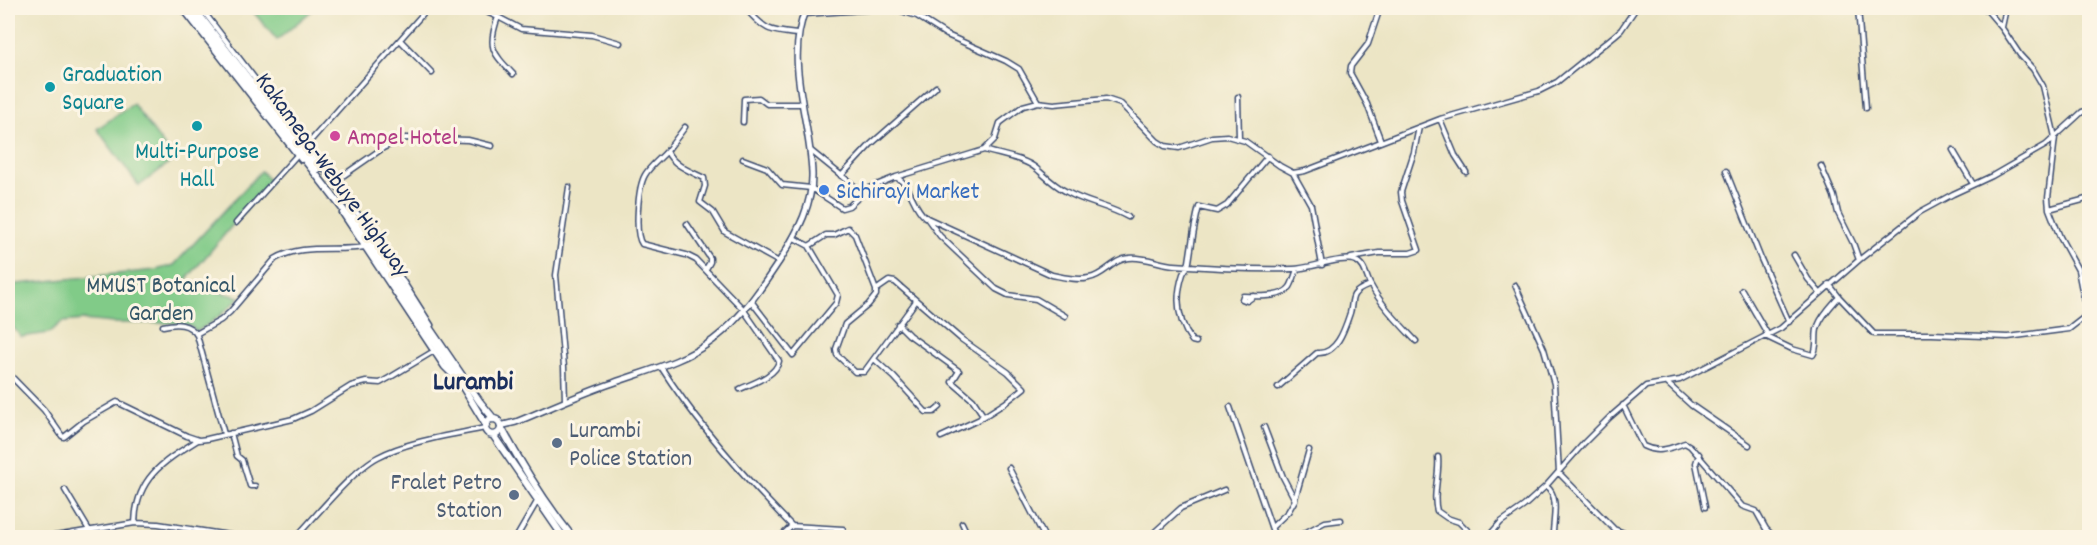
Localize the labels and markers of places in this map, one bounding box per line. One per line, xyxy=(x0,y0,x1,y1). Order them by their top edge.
place label: Graduation Square xyxy=(62,59,162,121)
marker: Graduation Square xyxy=(43,80,57,94)
marker: Multi-Purpose Hall xyxy=(190,119,204,133)
place label: Ampel Hotel xyxy=(347,122,458,156)
marker: Ampel Hotel xyxy=(328,129,342,143)
place label: Multi-Purpose Hall xyxy=(135,136,259,198)
place label: Sichirayi Market xyxy=(836,176,979,210)
marker: Sichirayi Market xyxy=(817,183,831,197)
place label: Lurambi Police Station xyxy=(569,415,692,477)
marker: Lurambi Police Station xyxy=(550,436,564,450)
place label: Fralet Petro Station xyxy=(391,467,502,529)
marker: Fralet Petro Station xyxy=(507,488,521,502)

